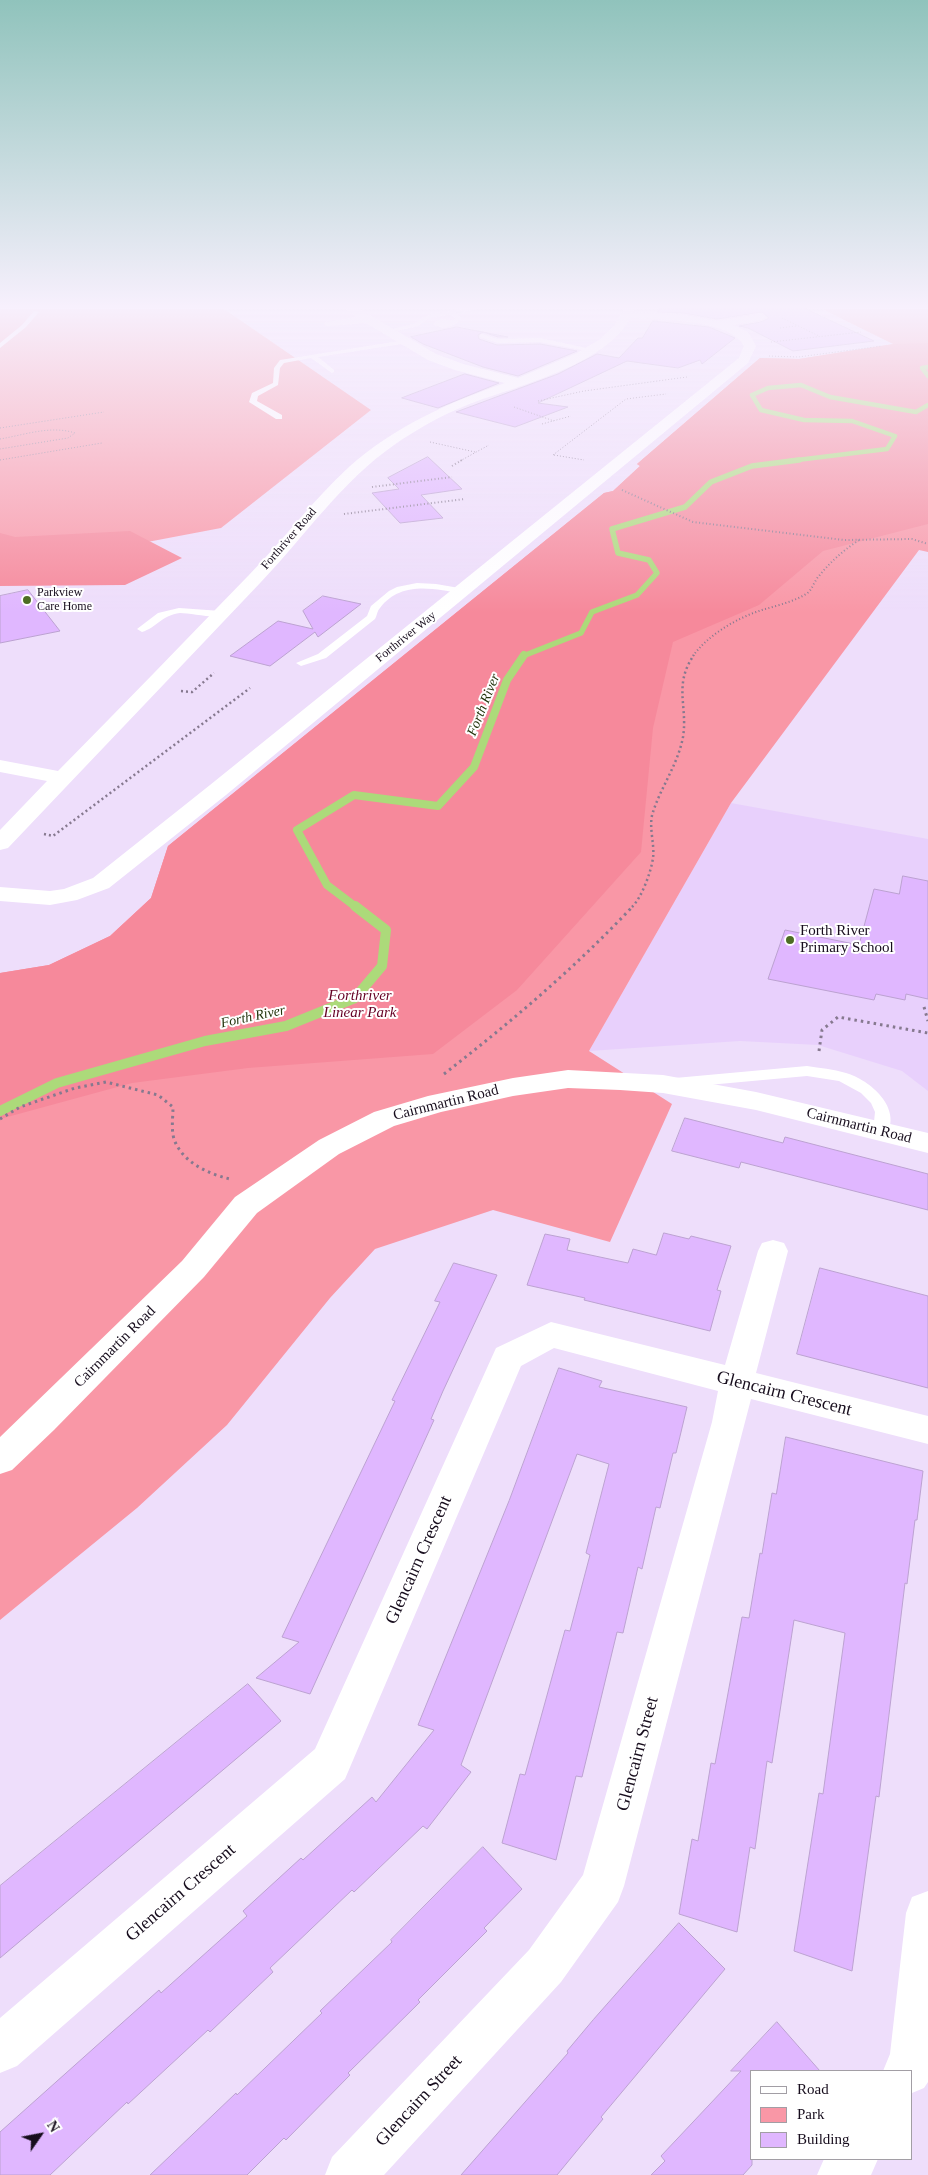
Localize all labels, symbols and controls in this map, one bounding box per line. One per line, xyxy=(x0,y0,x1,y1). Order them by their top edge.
street label: Forthriver Road xyxy=(258,505,320,573)
place label: Parkview Care Home xyxy=(37,586,92,614)
marker: Parkview Care Home xyxy=(21,594,33,606)
street label: Forthriver Way xyxy=(373,608,439,666)
water label: Forth River xyxy=(464,671,504,739)
place label: Forth River Primary School xyxy=(800,922,894,957)
marker: Forth River Primary School xyxy=(784,934,796,946)
park label: Forthriver Linear Park xyxy=(324,987,396,1022)
water label: Forth River xyxy=(219,1002,287,1032)
street label: Cairnmartin Road xyxy=(391,1081,501,1125)
street label: Cairnmartin Road xyxy=(804,1104,914,1148)
street label: Cairnmartin Road xyxy=(70,1302,160,1392)
street label: Glencairn Crescent xyxy=(714,1367,854,1421)
street label: Glencairn Crescent xyxy=(381,1492,457,1628)
street label: Glencairn Street xyxy=(612,1694,664,1814)
street label: Glencairn Crescent xyxy=(122,1839,240,1947)
street label: Glencairn Street xyxy=(371,2051,467,2151)
legend xyxy=(750,2070,913,2160)
text: Road xyxy=(797,2081,829,2097)
text: Park xyxy=(797,2106,825,2122)
north arrow xyxy=(15,2110,65,2160)
text: N xyxy=(44,2118,62,2135)
text: Building xyxy=(797,2131,850,2147)

